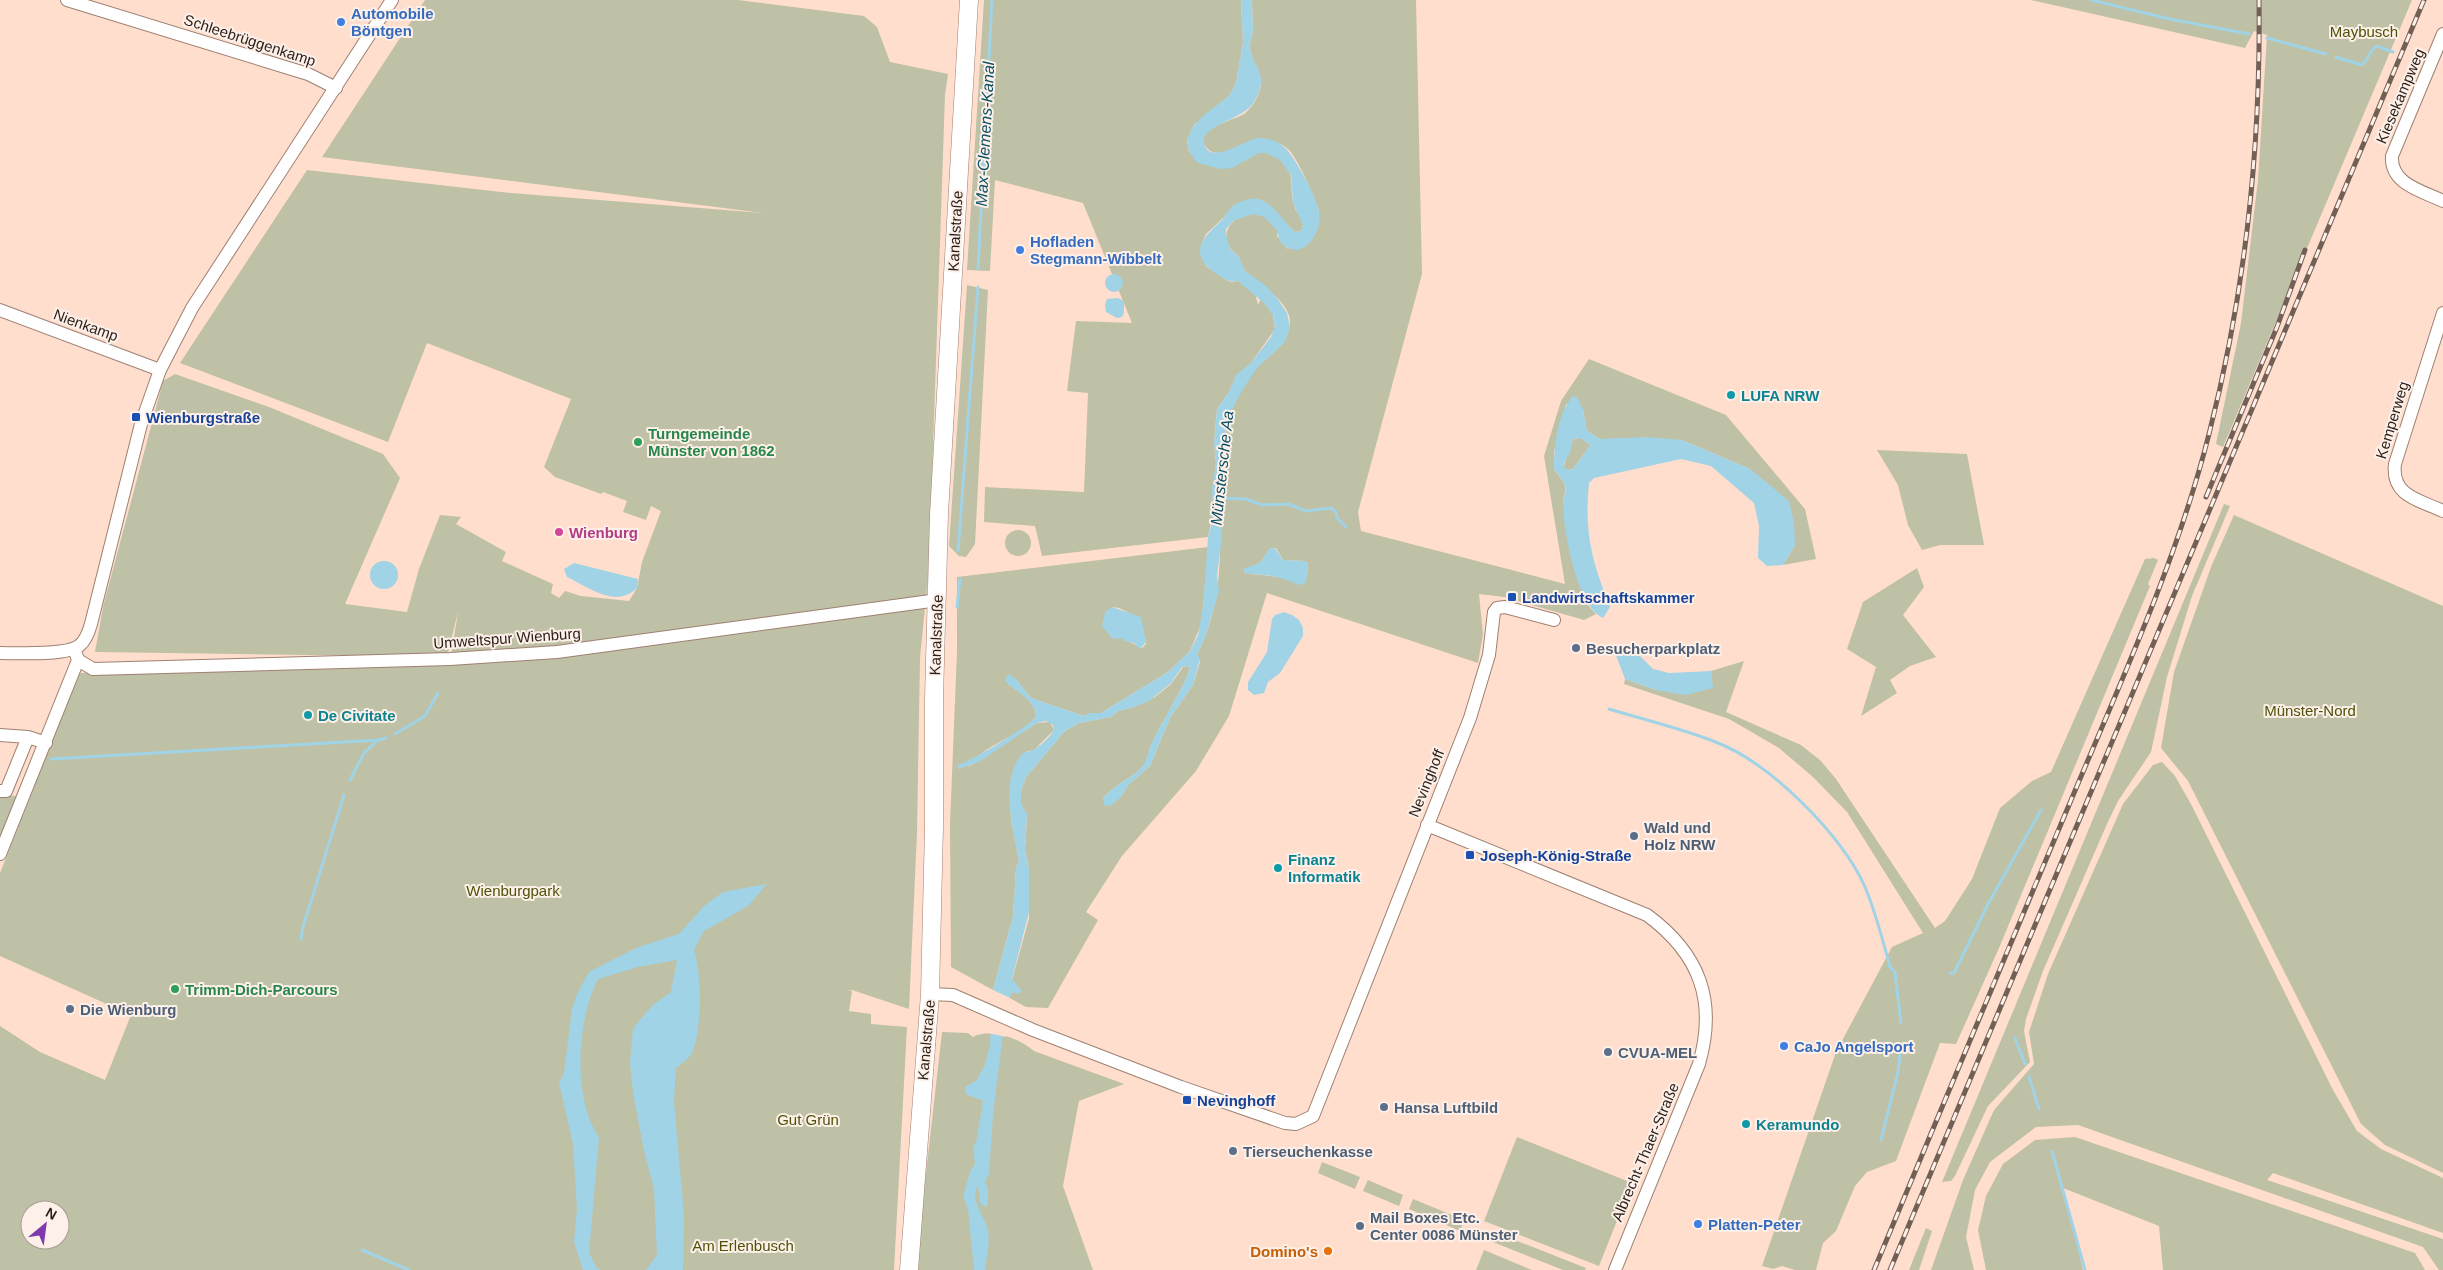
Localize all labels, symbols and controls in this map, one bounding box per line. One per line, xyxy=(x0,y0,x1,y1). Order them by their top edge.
place label: Automobile Böntgen xyxy=(351,5,434,39)
street label: Schleebrüggenkamp xyxy=(182,11,318,69)
marker: Automobile Böntgen xyxy=(335,16,347,28)
park label: Maybusch xyxy=(2330,23,2398,40)
street label: Kiesekampweg xyxy=(2372,46,2428,146)
water label: Max-Clemens-Kanal xyxy=(973,61,997,207)
street label: Kanalstraße xyxy=(944,190,966,272)
place label: Hofladen Stegmann-Wibbelt xyxy=(1030,233,1162,267)
marker: Hofladen Stegmann-Wibbelt xyxy=(1014,244,1026,256)
street label: Nienkamp xyxy=(51,305,121,345)
street label: Kemperweg xyxy=(2372,379,2412,461)
place label: LUFA NRW xyxy=(1741,387,1820,404)
marker: LUFA NRW xyxy=(1725,389,1737,401)
place label: Wienburgstraße xyxy=(146,409,260,426)
water label: Münstersche Aa xyxy=(1208,410,1236,526)
marker: Wienburgstraße xyxy=(130,411,142,423)
place label: Turngemeinde Münster von 1862 xyxy=(648,425,775,459)
marker: Turngemeinde Münster von 1862 xyxy=(632,436,644,448)
place label: Wienburg xyxy=(569,524,638,541)
marker: Wienburg xyxy=(553,526,565,538)
place label: Landwirtschaftskammer xyxy=(1522,589,1695,606)
marker: Landwirtschaftskammer xyxy=(1506,591,1518,603)
street label: Kanalstraße xyxy=(926,594,946,676)
street label: Umweltspur Wienburg xyxy=(433,624,581,652)
place label: Besucherparkplatz xyxy=(1586,640,1720,657)
marker: Besucherparkplatz xyxy=(1570,642,1582,654)
park label: Münster-Nord xyxy=(2264,702,2356,719)
place label: De Civitate xyxy=(318,707,396,724)
marker: De Civitate xyxy=(302,709,314,721)
street label: Nevinghoff xyxy=(1405,746,1448,819)
place label: Wald und Holz NRW xyxy=(1644,819,1716,853)
marker: Wald und Holz NRW xyxy=(1628,830,1640,842)
place label: Joseph-König-Straße xyxy=(1480,847,1632,864)
marker: Joseph-König-Straße xyxy=(1464,849,1476,861)
place label: Finanz Informatik xyxy=(1288,851,1361,885)
marker: Finanz Informatik xyxy=(1272,862,1284,874)
park label: Wienburgpark xyxy=(466,882,560,899)
place label: Trimm-Dich-Parcours xyxy=(185,981,338,998)
marker: Trimm-Dich-Parcours xyxy=(169,983,181,995)
street label: Kanalstraße xyxy=(914,999,938,1081)
place label: Die Wienburg xyxy=(80,1001,177,1018)
marker: Die Wienburg xyxy=(64,1003,76,1015)
place label: CaJo Angelsport xyxy=(1794,1038,1913,1055)
marker: CaJo Angelsport xyxy=(1778,1040,1790,1052)
place label: CVUA-MEL xyxy=(1618,1044,1697,1061)
marker: CVUA-MEL xyxy=(1602,1046,1614,1058)
street label: Albrecht-Thaer-Straße xyxy=(1608,1080,1682,1224)
place label: Nevinghoff xyxy=(1197,1092,1276,1109)
marker: Nevinghoff xyxy=(1181,1094,1193,1106)
place label: Hansa Luftbild xyxy=(1394,1099,1498,1116)
marker: Hansa Luftbild xyxy=(1378,1101,1390,1113)
park label: Gut Grün xyxy=(777,1111,839,1128)
place label: Keramundo xyxy=(1756,1116,1839,1133)
marker: Keramundo xyxy=(1740,1118,1752,1130)
place label: Tierseuchenkasse xyxy=(1243,1143,1373,1160)
marker: Tierseuchenkasse xyxy=(1227,1145,1239,1157)
north arrow xyxy=(20,1200,70,1250)
text: N xyxy=(43,1204,60,1223)
place label: Mail Boxes Etc. Center 0086 Münster xyxy=(1370,1209,1518,1243)
place label: Platten-Peter xyxy=(1708,1216,1801,1233)
marker: Platten-Peter xyxy=(1692,1218,1704,1230)
marker: Mail Boxes Etc. Center 0086 Münster xyxy=(1354,1220,1366,1232)
park label: Am Erlenbusch xyxy=(692,1237,794,1254)
place label: Domino's xyxy=(1250,1243,1318,1260)
marker: Domino's xyxy=(1322,1245,1334,1257)

